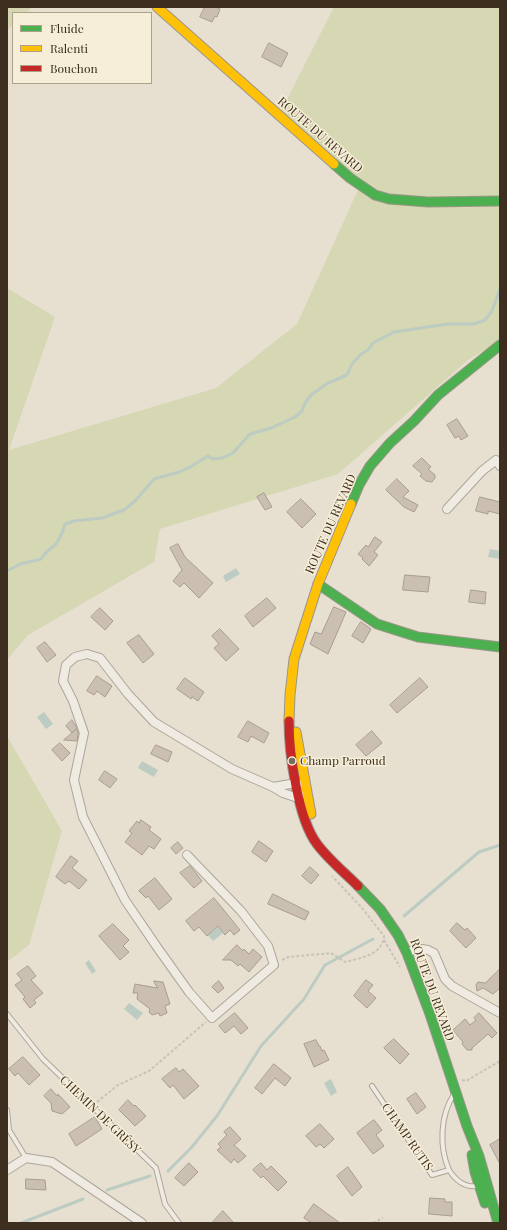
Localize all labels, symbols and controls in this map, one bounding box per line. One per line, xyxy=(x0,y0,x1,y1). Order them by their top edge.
legend xyxy=(12,12,152,84)
text: Fluide xyxy=(50,20,84,36)
text: Ralenti xyxy=(50,40,88,56)
text: Bouchon xyxy=(50,60,98,76)
street label: ROUTE DU REVARD xyxy=(275,94,365,176)
street label: ROUTE DU REVARD xyxy=(302,472,360,576)
place label: Champ Parroud xyxy=(300,754,386,768)
marker: Champ Parroud xyxy=(287,756,297,766)
street label: ROUTE DU REVARD xyxy=(407,937,457,1043)
street label: CHEMIN DE GRÉSY xyxy=(57,1073,143,1157)
street label: CHAMP RUTIS xyxy=(378,1101,436,1173)

